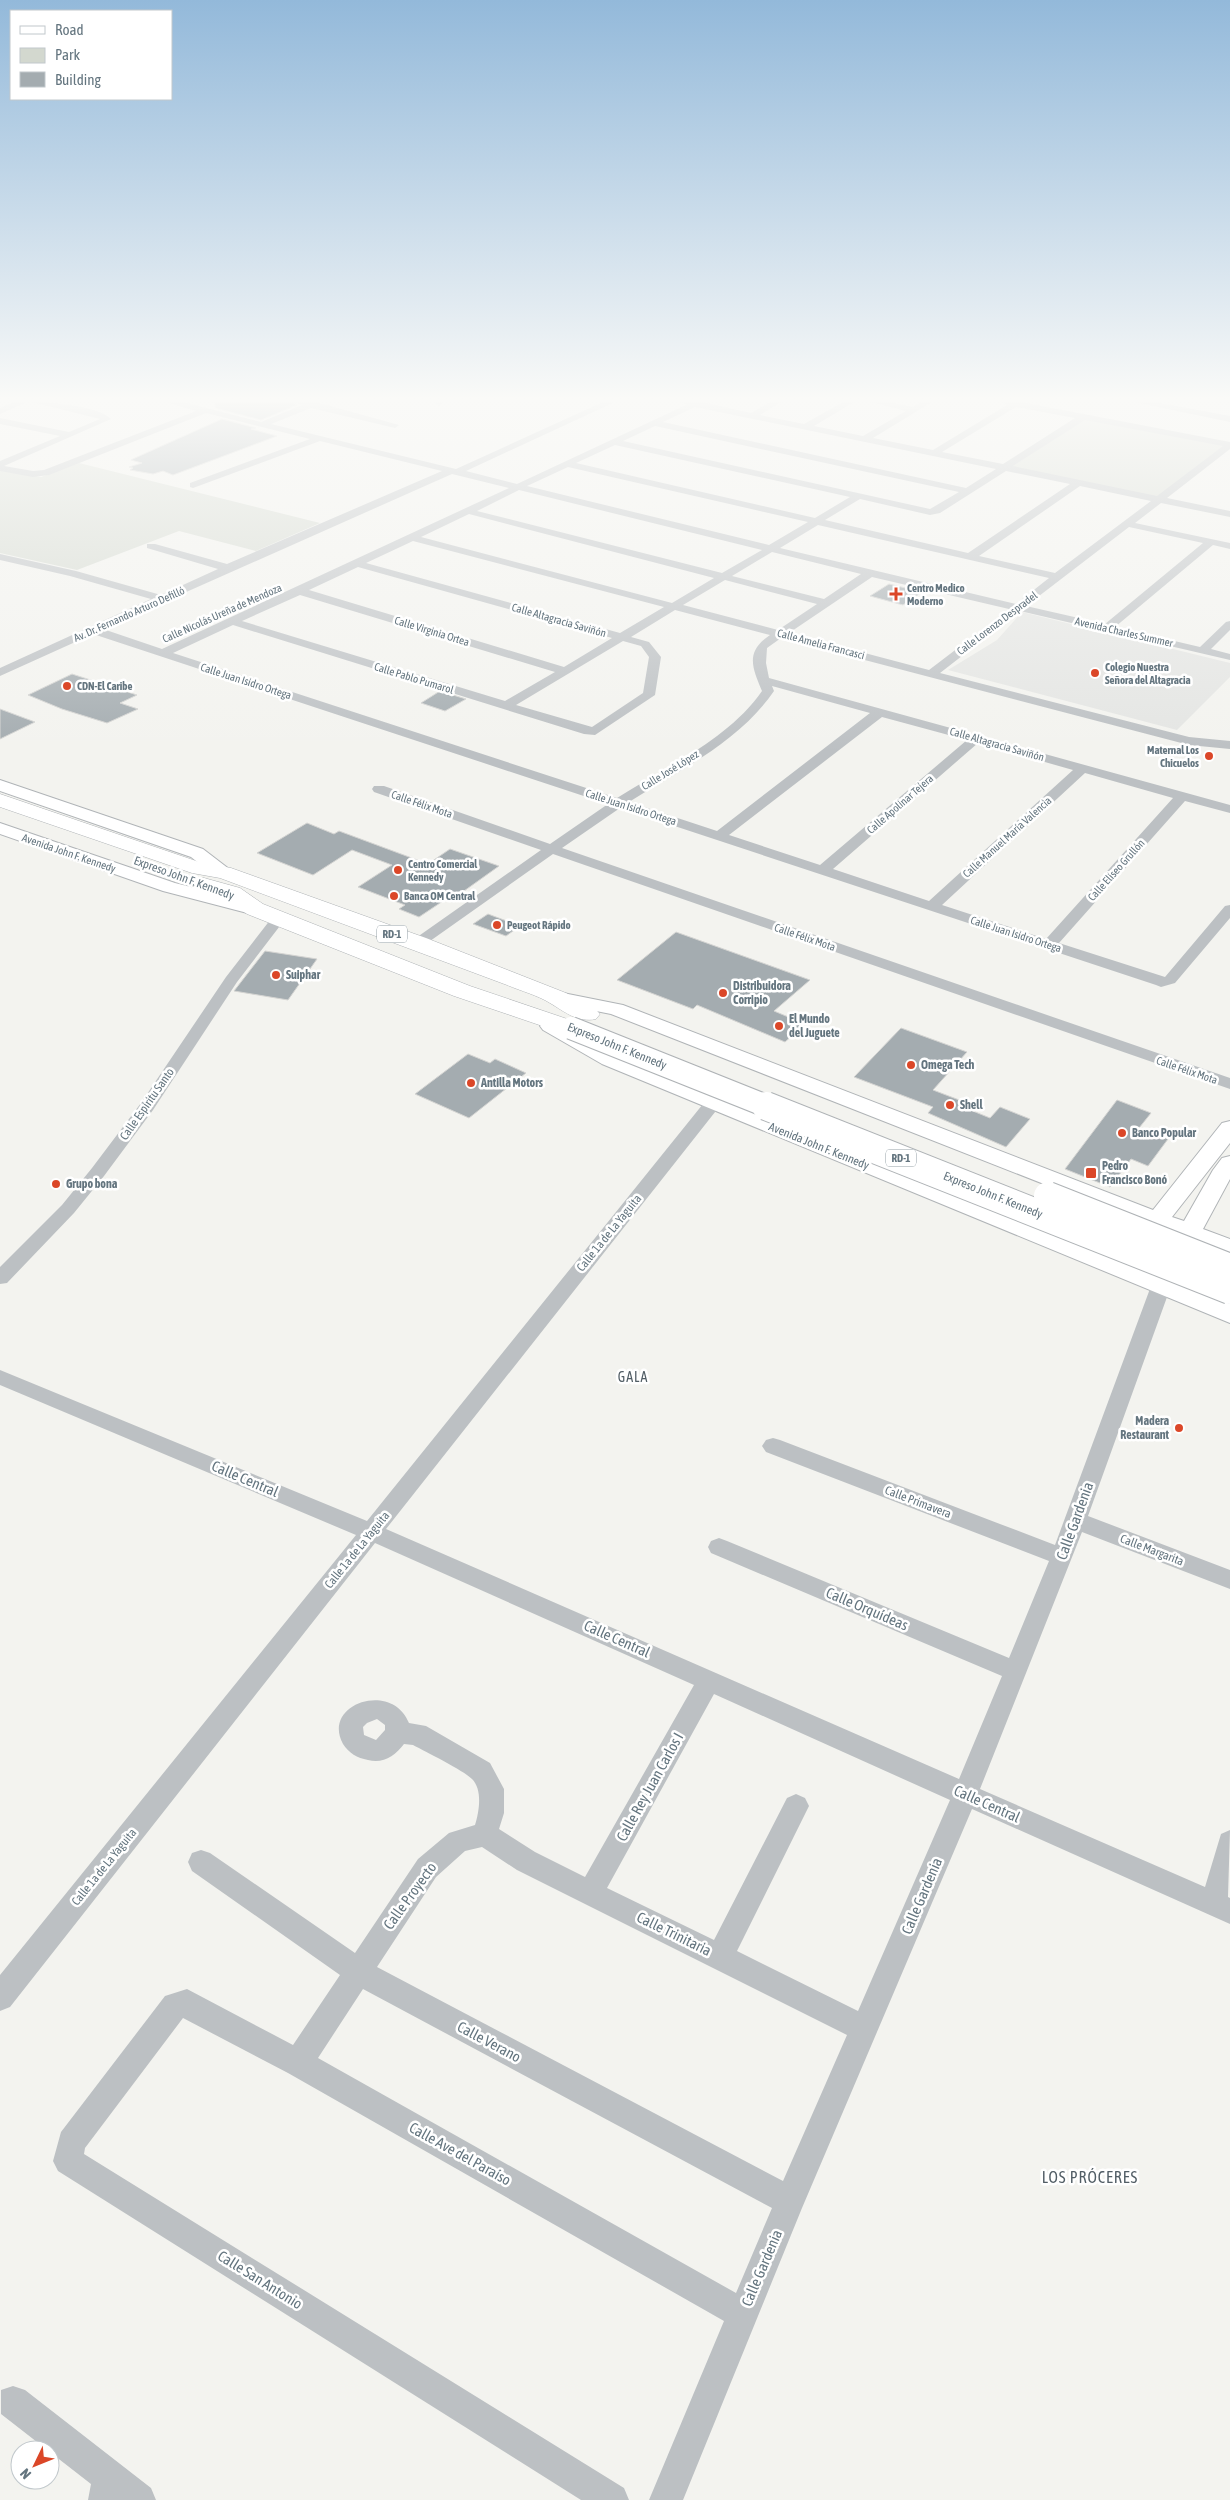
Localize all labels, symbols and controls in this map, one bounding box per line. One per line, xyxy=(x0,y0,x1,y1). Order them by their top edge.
legend xyxy=(10,10,172,100)
text: Road xyxy=(55,21,84,38)
text: Park xyxy=(55,46,80,63)
text: Building xyxy=(55,71,101,88)
street label: Calle Nicolás Ureña de Mendoza xyxy=(160,581,284,645)
place label: Centro Medico Moderno xyxy=(907,582,965,607)
street label: Av. Dr. Fernando Arturo Defilló xyxy=(72,584,186,644)
marker: Centro Medico Moderno xyxy=(889,587,903,601)
street label: Calle Lorenzo Despradel xyxy=(955,589,1040,657)
street label: Calle Altagracia Saviñón xyxy=(510,601,608,639)
street label: Calle Virginia Ortea xyxy=(393,614,471,648)
street label: Avenida Charles Summer xyxy=(1074,615,1175,649)
street label: Calle Amelia Francasci xyxy=(776,627,866,661)
street label: Calle Pablo Pumarol xyxy=(373,660,455,696)
street label: Calle Juan Isidro Ortega xyxy=(199,661,293,701)
place label: Colegio Nuestra Señora del Altagracia xyxy=(1105,661,1191,686)
marker: Colegio Nuestra Señora del Altagracia xyxy=(1089,667,1101,679)
marker: CDN-El Caribe xyxy=(61,680,73,692)
place label: CDN-El Caribe xyxy=(77,680,133,692)
street label: Calle Altagracia Saviñón xyxy=(948,725,1046,763)
place label: Maternal Los Chicuelos xyxy=(1147,744,1199,769)
street label: Calle José López xyxy=(639,748,701,792)
marker: Maternal Los Chicuelos xyxy=(1203,750,1215,762)
street label: Calle Apolinar Tejera xyxy=(865,772,935,836)
street label: Calle Juan Isidro Ortega xyxy=(584,787,678,827)
street label: Calle Félix Mota xyxy=(390,788,454,820)
street label: Calle Manuel María Valencia xyxy=(960,794,1054,880)
street label: Avenida John F. Kennedy xyxy=(21,831,118,875)
street label: Calle Eliseo Grullón xyxy=(1085,837,1147,903)
street label: Expreso John F. Kennedy xyxy=(132,853,236,903)
place label: Centro Comercial Kennedy xyxy=(408,858,478,883)
marker: Centro Comercial Kennedy xyxy=(392,864,404,876)
marker: Banca OM Central xyxy=(388,890,400,902)
place label: Banca OM Central xyxy=(404,890,476,902)
street label: Calle Juan Isidro Ortega xyxy=(969,914,1063,954)
marker: Peugeot Rápido xyxy=(491,919,503,931)
place label: Peugeot Rápido xyxy=(507,919,571,931)
street label: Calle Félix Mota xyxy=(773,921,837,953)
road number: RD-1 xyxy=(377,926,407,942)
place label: Suiphar xyxy=(286,968,321,982)
marker: Suiphar xyxy=(270,969,282,981)
place label: Distribuidora Corripio xyxy=(733,979,791,1007)
marker: Distribuidora Corripio xyxy=(717,987,729,999)
place label: El Mundo del Juguete xyxy=(789,1012,840,1040)
street label: Expreso John F. Kennedy xyxy=(565,1020,669,1072)
marker: El Mundo del Juguete xyxy=(773,1020,785,1032)
street label: Calle Félix Mota xyxy=(1155,1054,1219,1086)
place label: Omega Tech xyxy=(921,1058,975,1072)
marker: Omega Tech xyxy=(905,1059,917,1071)
street label: Calle Espíritu Santo xyxy=(117,1065,177,1143)
place label: Antilla Motors xyxy=(480,1076,544,1090)
marker: Antilla Motors xyxy=(465,1077,477,1089)
place label: Shell xyxy=(960,1098,983,1112)
marker: Shell xyxy=(944,1099,956,1111)
street label: Avenida John F. Kennedy xyxy=(767,1119,871,1173)
place label: Banco Popular xyxy=(1132,1126,1196,1140)
marker: Banco Popular xyxy=(1116,1127,1128,1139)
road number: RD-1 xyxy=(886,1150,916,1166)
place label: Pedro Francisco Bonó xyxy=(1102,1159,1168,1187)
marker: Pedro Francisco Bonó xyxy=(1084,1166,1098,1180)
street label: Expreso John F. Kennedy xyxy=(941,1169,1045,1221)
place label: Grupo bona xyxy=(66,1177,118,1191)
marker: Grupo bona xyxy=(50,1178,62,1190)
street label: Calle 1a de La Yaguita xyxy=(574,1192,644,1274)
district label: GALA xyxy=(618,1369,648,1385)
place label: Madera Restaurant xyxy=(1120,1414,1170,1442)
marker: Madera Restaurant xyxy=(1173,1422,1185,1434)
street label: Calle Central xyxy=(209,1457,281,1500)
street label: Calle Gardenia xyxy=(1053,1480,1096,1562)
street label: Calle Primavera xyxy=(883,1483,953,1521)
street label: Calle 1a de La Yaguita xyxy=(322,1509,392,1591)
street label: Calle Margarita xyxy=(1118,1531,1186,1569)
street label: Calle Orquídeas xyxy=(824,1584,911,1633)
street label: Calle Central xyxy=(581,1616,653,1661)
street label: Calle Rey Juan Carlos I xyxy=(613,1730,686,1844)
street label: Calle Central xyxy=(951,1781,1023,1826)
street label: Calle 1a de La Yaguita xyxy=(69,1826,139,1908)
street label: Calle Gardenia xyxy=(898,1855,945,1937)
street label: Calle Proyecto xyxy=(380,1859,440,1933)
street label: Calle Trinitaria xyxy=(634,1908,714,1959)
street label: Calle Verano xyxy=(455,2018,524,2065)
street label: Calle Ave del Paraíso xyxy=(406,2119,514,2189)
district label: LOS PRÓCERES xyxy=(1042,2168,1138,2186)
street label: Calle Gardenia xyxy=(738,2227,785,2309)
street label: Calle San Antonio xyxy=(215,2247,306,2312)
north arrow xyxy=(10,2440,60,2490)
text: N xyxy=(17,2465,34,2482)

